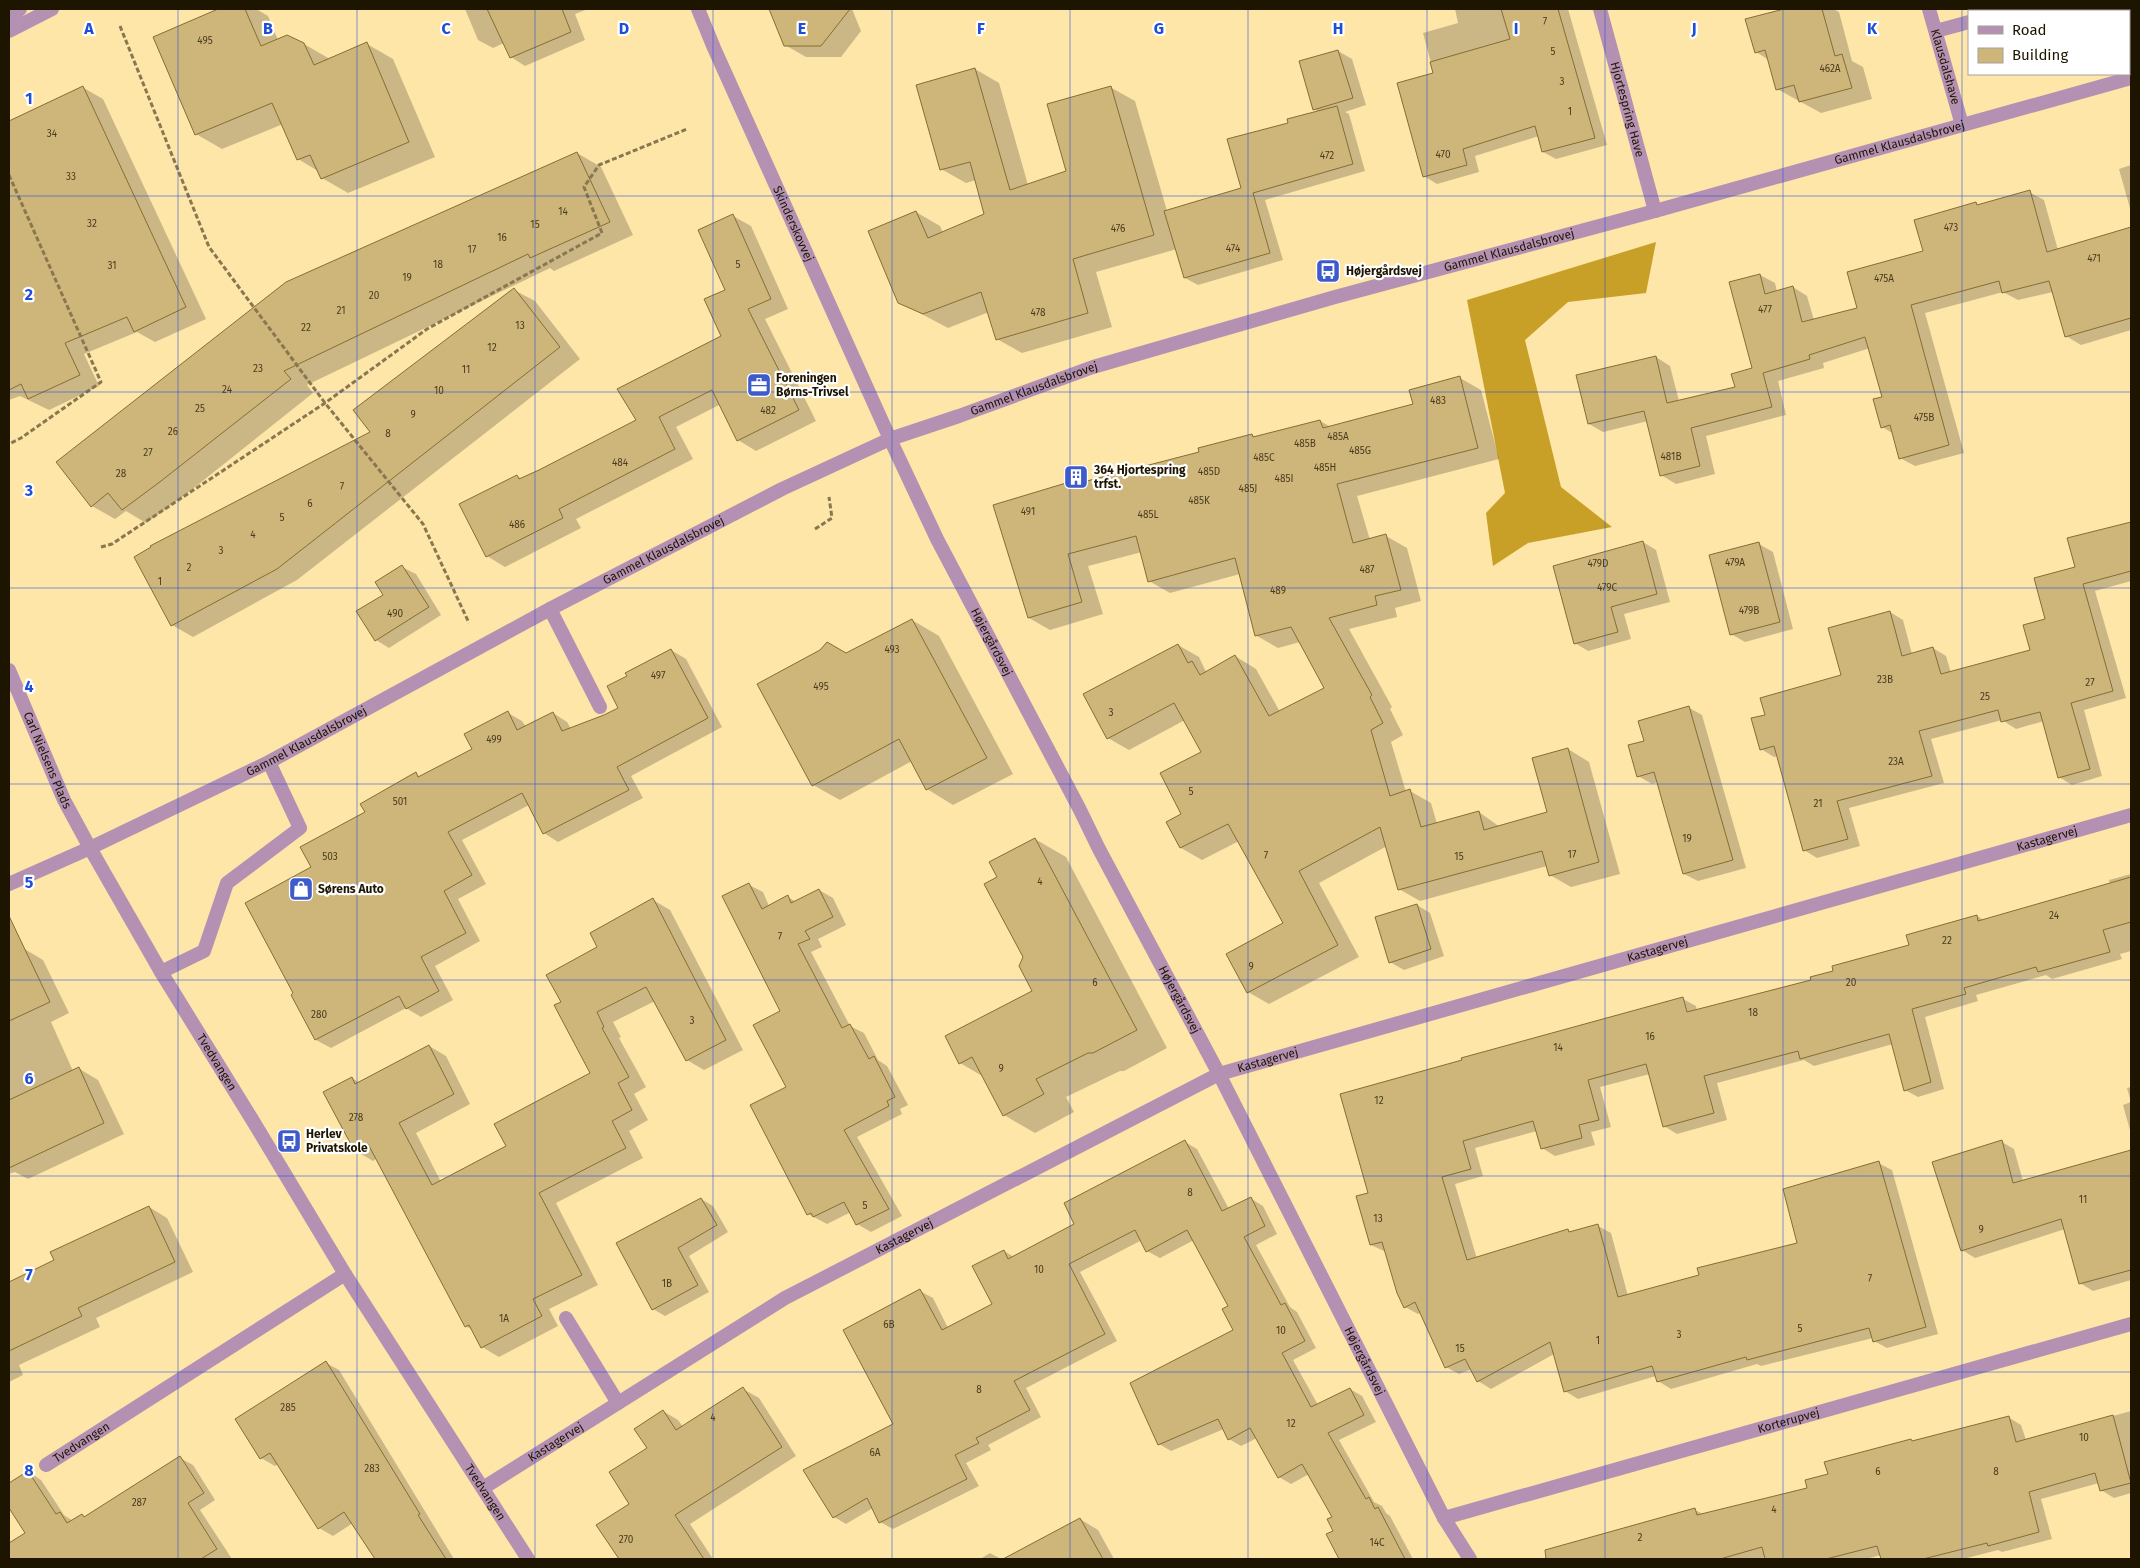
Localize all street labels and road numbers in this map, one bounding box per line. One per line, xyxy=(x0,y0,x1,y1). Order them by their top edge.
street label: Klausdalshave xyxy=(1928,27,1963,106)
street label: Hjortespring Have xyxy=(1608,60,1647,159)
street label: Gammel Klausdalsbrovej xyxy=(1833,118,1966,168)
street label: Skinderskovvej xyxy=(770,184,816,264)
street label: Gammel Klausdalsbrovej xyxy=(1442,226,1576,274)
street label: Gammel Klausdalsbrovej xyxy=(968,359,1099,418)
street label: Gammel Klausdalsbrovej xyxy=(601,513,727,587)
street label: Højergårdsvej xyxy=(968,606,1015,678)
street label: Gammel Klausdalsbrovej xyxy=(244,703,369,779)
street label: Carl Nielsens Plads xyxy=(21,710,75,811)
street label: Kastagervej xyxy=(2015,824,2079,854)
street label: Kastagervej xyxy=(1625,934,1690,965)
street label: Højergårdsvej xyxy=(1156,963,1203,1036)
street label: Tvedvangen xyxy=(194,1031,240,1093)
street label: Kastagervej xyxy=(1236,1045,1300,1075)
street label: Kastagervej xyxy=(873,1216,935,1257)
street label: Højergårdsvej xyxy=(1341,1325,1388,1398)
street label: Korterupvej xyxy=(1756,1405,1821,1436)
street label: Tvedvangen xyxy=(51,1419,112,1466)
street label: Kastagervej xyxy=(526,1420,586,1465)
street label: Tvedvangen xyxy=(462,1462,508,1523)

